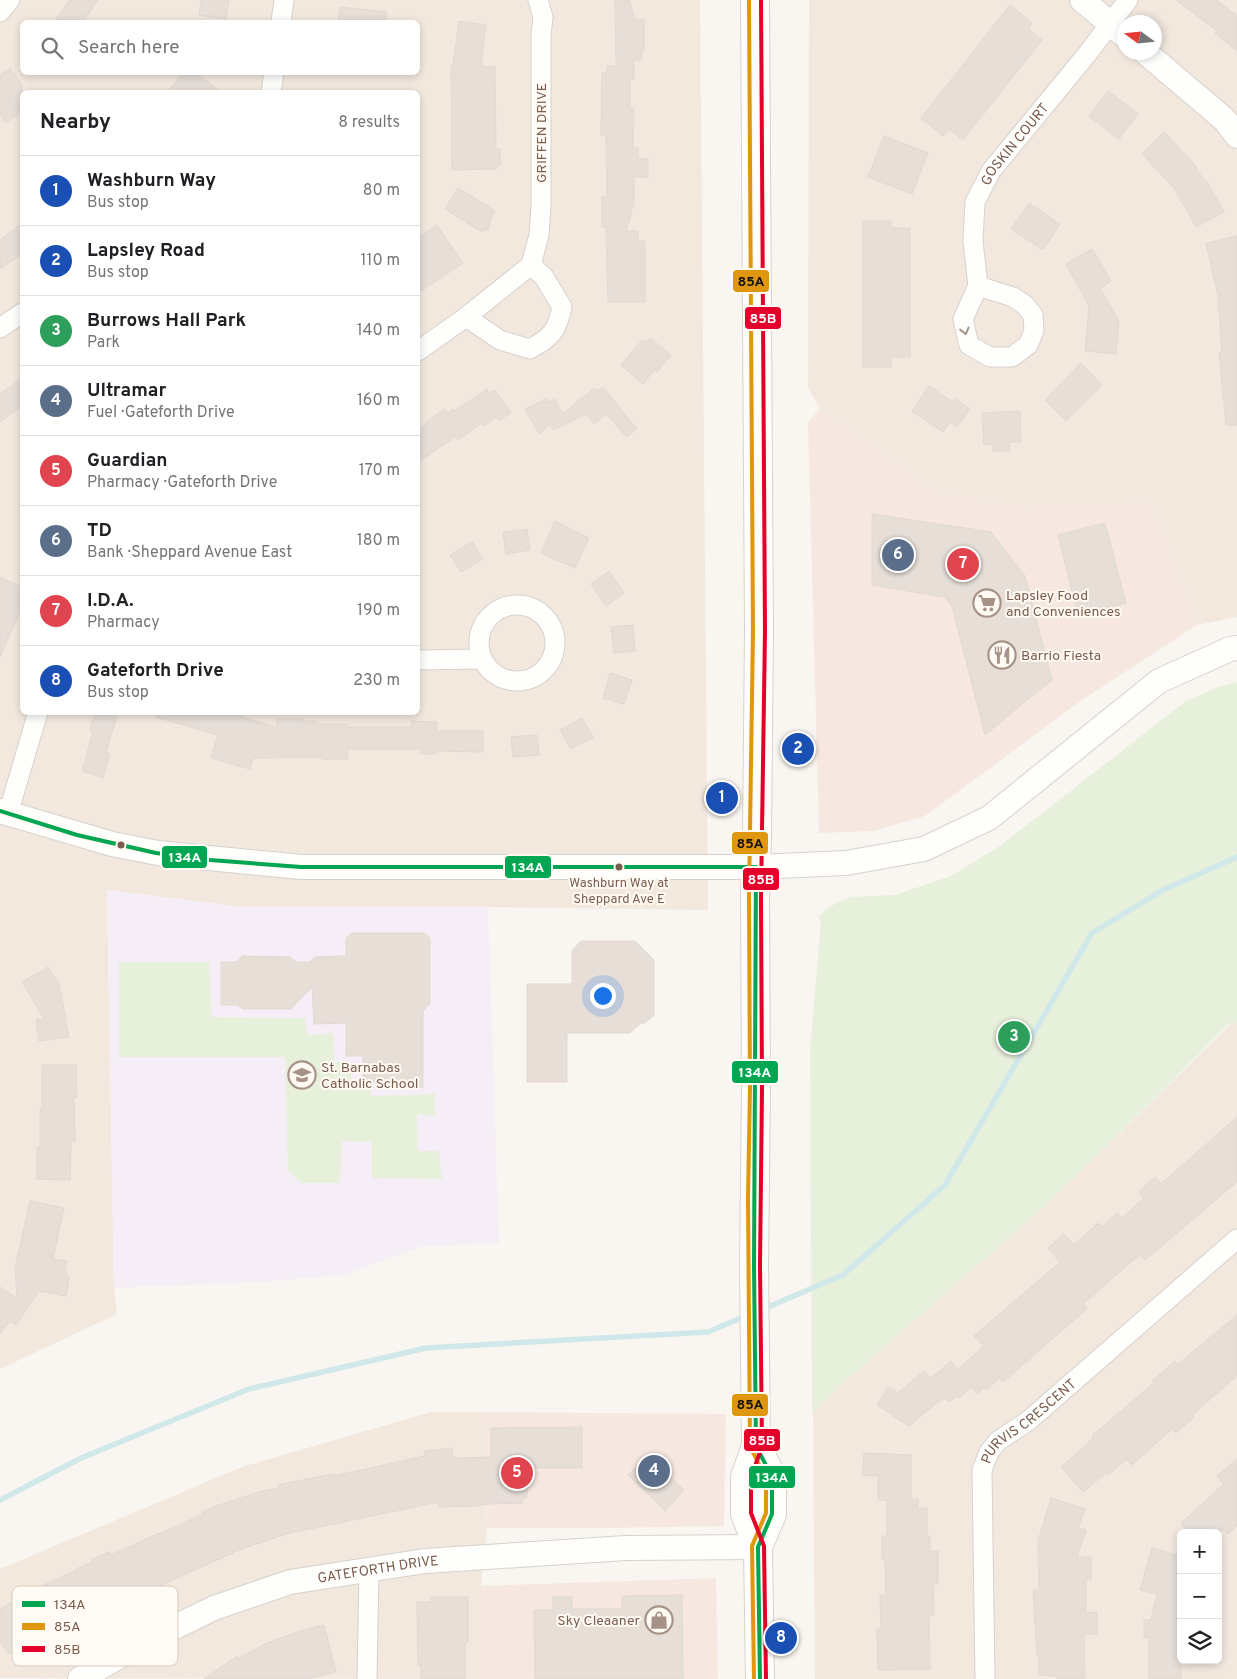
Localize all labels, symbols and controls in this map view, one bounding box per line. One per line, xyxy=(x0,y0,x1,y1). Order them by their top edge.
north arrow xyxy=(1117,15,1162,60)
search box xyxy=(20,20,420,75)
icon: search xyxy=(38,34,66,62)
text: Search here xyxy=(78,36,180,60)
street label: GRIFFEN DRIVE xyxy=(534,83,551,183)
street label: GOSKIN COURT xyxy=(978,100,1053,189)
text: Nearby xyxy=(40,109,111,136)
text: 8 results xyxy=(338,113,400,133)
text: Washburn Way xyxy=(87,169,216,193)
text: 1 xyxy=(53,181,59,201)
text: 80 m xyxy=(363,181,400,201)
text: Bus stop xyxy=(87,193,149,213)
text: Lapsley Road xyxy=(87,239,205,263)
text: 2 xyxy=(51,251,61,271)
text: 110 m xyxy=(360,251,400,271)
text: Bus stop xyxy=(87,263,149,283)
line badge: 85A xyxy=(732,269,770,293)
text: 85A xyxy=(737,274,765,291)
line badge: 85B xyxy=(744,306,782,330)
text: Burrows Hall Park xyxy=(87,309,246,333)
text: 85B xyxy=(749,311,777,328)
text: 3 xyxy=(51,321,61,341)
text: 140 m xyxy=(357,321,400,341)
one-way arrow xyxy=(960,327,970,335)
text: Park xyxy=(87,333,120,353)
text: Ultramar xyxy=(87,379,166,403)
text: 4 xyxy=(51,391,61,411)
text: 160 m xyxy=(357,391,400,411)
text: Fuel · Gateforth Drive xyxy=(87,403,235,423)
text: Guardian xyxy=(87,449,168,473)
text: 5 xyxy=(51,461,61,481)
text: 170 m xyxy=(359,461,400,481)
text: Pharmacy · Gateforth Drive xyxy=(87,473,277,493)
text: TD xyxy=(87,519,112,543)
text: 6 xyxy=(51,531,61,551)
text: 180 m xyxy=(357,531,400,551)
pin: 6 xyxy=(882,536,914,574)
text: Bank · Sheppard Avenue East xyxy=(87,543,292,563)
pin: 7 xyxy=(947,545,979,583)
supermarket icon: Lapsley Food and Conveniences xyxy=(972,588,1002,618)
place label: Lapsley Food and Conveniences xyxy=(1006,588,1121,621)
text: I.D.A. xyxy=(87,589,134,613)
text: 7 xyxy=(52,601,60,621)
text: 190 m xyxy=(357,601,400,621)
text: Pharmacy xyxy=(87,613,160,633)
restaurant icon: Barrio Fiesta xyxy=(987,640,1017,670)
place label: Barrio Fiesta xyxy=(1021,648,1101,665)
text: Gateforth Drive xyxy=(87,659,224,683)
text: 8 xyxy=(51,671,61,691)
text: 230 m xyxy=(353,671,400,691)
text: Bus stop xyxy=(87,683,149,703)
pin: 2 xyxy=(782,730,814,768)
pin: 1 xyxy=(706,779,738,817)
line badge: 85A xyxy=(731,831,769,855)
text: 85A xyxy=(736,836,764,853)
unlabelled marker xyxy=(116,840,126,850)
line badge: 134A xyxy=(161,845,208,869)
text: 134A xyxy=(169,850,201,867)
line badge: 134A xyxy=(504,855,552,879)
text: 134A xyxy=(512,860,544,877)
marker: Washburn Way at Sheppard Ave E xyxy=(614,862,624,872)
line badge: 85B xyxy=(742,867,780,891)
text: 85B xyxy=(747,872,775,889)
place label: Washburn Way at Sheppard Ave E xyxy=(569,876,669,908)
your location xyxy=(590,983,616,1009)
pin: 3 xyxy=(998,1018,1030,1056)
school or university icon: St. Barnabas Catholic School xyxy=(287,1060,317,1090)
place label: St. Barnabas Catholic School xyxy=(321,1060,418,1093)
line badge: 134A xyxy=(731,1060,779,1084)
text: 134A xyxy=(739,1065,771,1082)
street label: PURVIS CRESCENT xyxy=(978,1376,1080,1466)
line badge: 85A xyxy=(731,1393,769,1417)
text: 85A xyxy=(736,1397,764,1414)
line badge: 85B xyxy=(743,1428,781,1452)
text: 85B xyxy=(748,1433,776,1450)
pin: 4 xyxy=(638,1452,670,1490)
pin: 5 xyxy=(501,1454,533,1492)
line badge: 134A xyxy=(748,1465,796,1489)
text: 134A xyxy=(756,1470,788,1487)
map controls xyxy=(1177,1529,1222,1664)
button: + xyxy=(1177,1529,1222,1574)
street label: GATEFORTH DRIVE xyxy=(317,1553,439,1588)
button: − xyxy=(1177,1574,1222,1619)
legend xyxy=(12,1586,178,1666)
text: 134A xyxy=(54,1597,86,1614)
shop icon: Sky Cleaaner xyxy=(644,1605,674,1635)
place label: Sky Cleaaner xyxy=(557,1613,641,1630)
text: 85A xyxy=(54,1619,80,1636)
pin: 8 xyxy=(765,1619,797,1657)
button: layers xyxy=(1177,1619,1222,1664)
text: 85B xyxy=(54,1642,80,1659)

